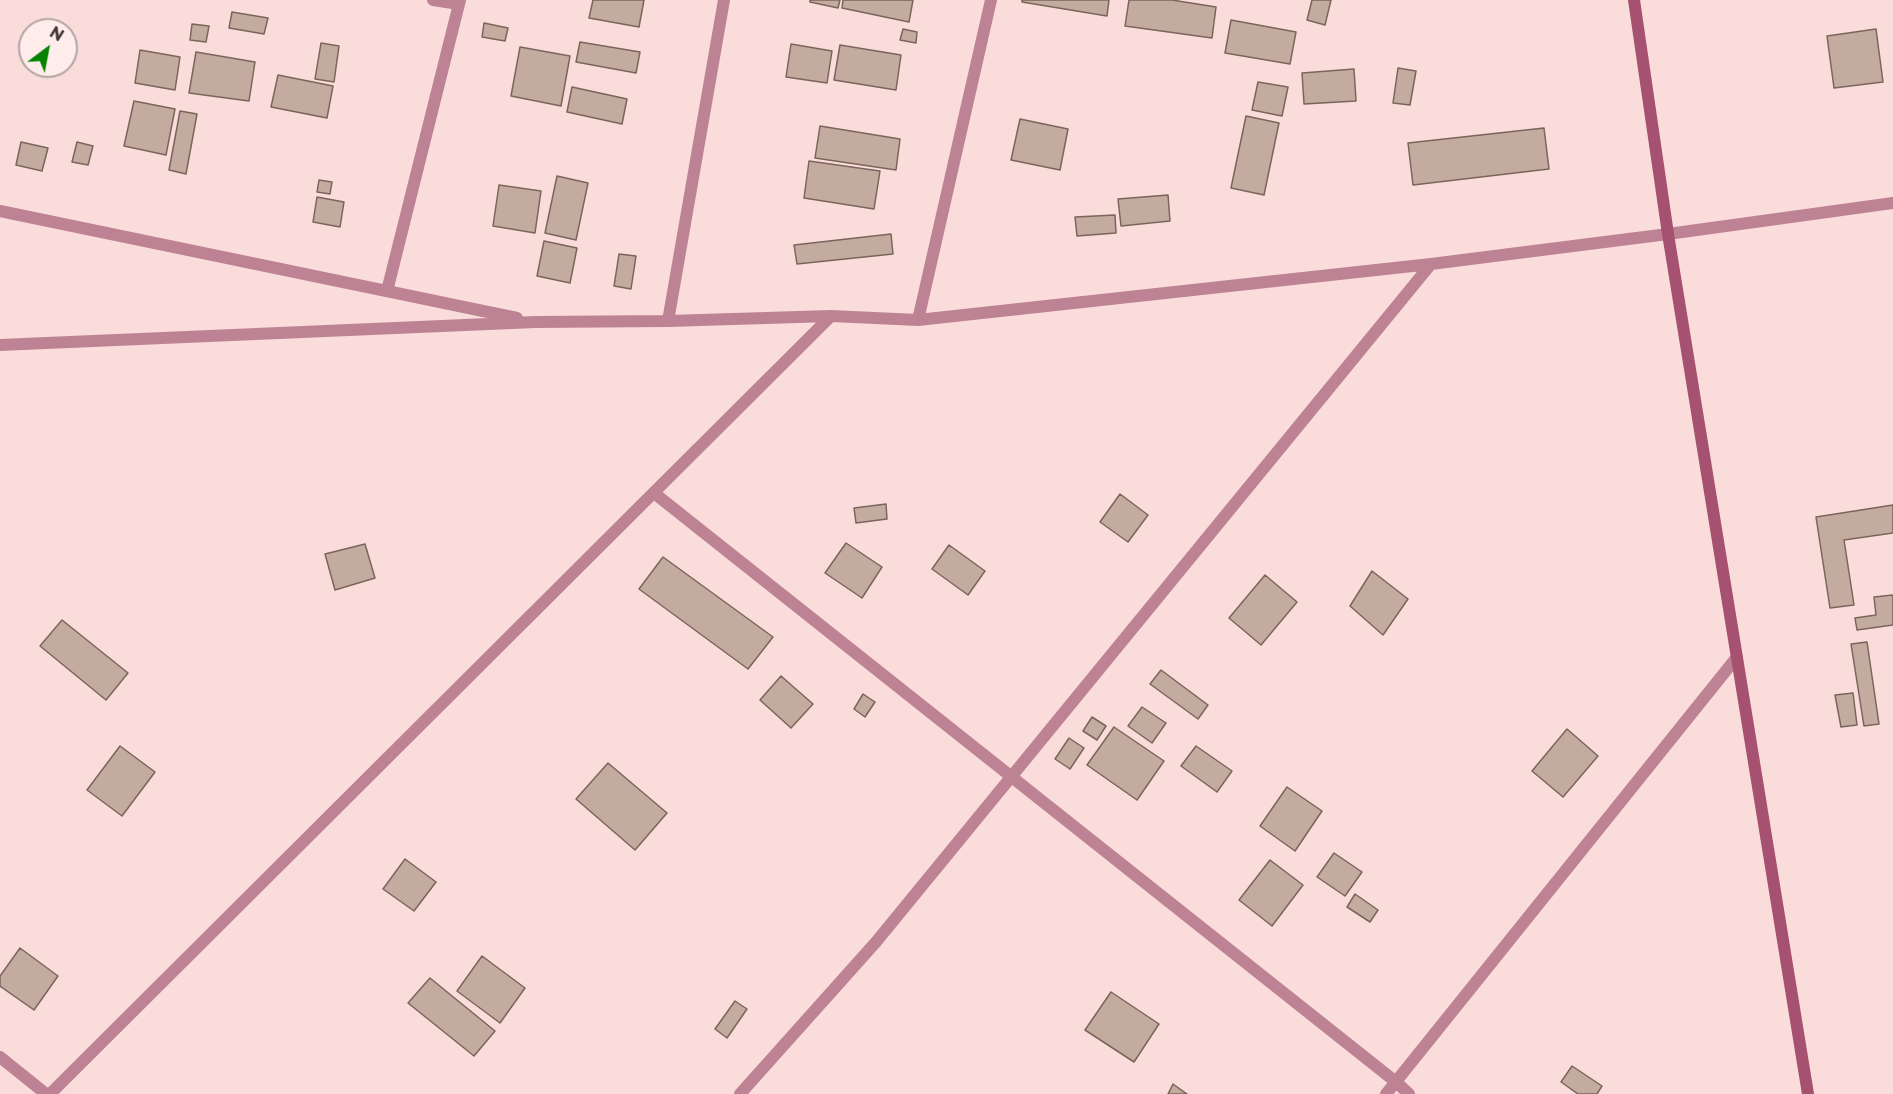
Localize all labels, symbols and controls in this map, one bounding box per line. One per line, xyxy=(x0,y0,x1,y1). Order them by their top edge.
north arrow xyxy=(18,18,78,78)
text: N xyxy=(46,23,67,45)

